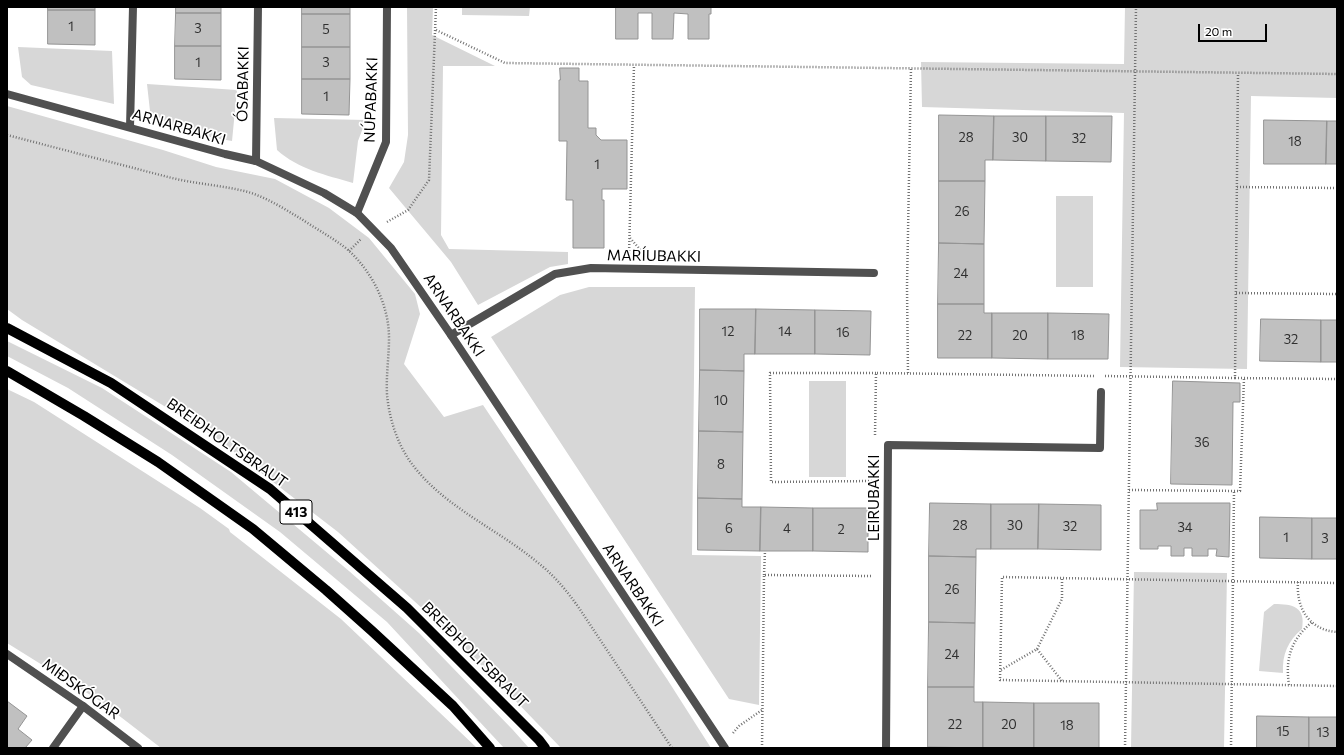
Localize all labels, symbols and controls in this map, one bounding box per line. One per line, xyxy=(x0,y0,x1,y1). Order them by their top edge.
scale bar xyxy=(1200,16,1269,42)
house number: 1 xyxy=(68,19,74,35)
house number: 3 xyxy=(194,21,202,37)
house number: 5 xyxy=(322,22,330,38)
text: 20 m xyxy=(1205,24,1232,38)
street label: ÓSABAKKI xyxy=(233,46,253,122)
house number: 1 xyxy=(195,55,201,71)
house number: 3 xyxy=(322,55,330,71)
street label: NÚPABAKKI xyxy=(361,57,381,143)
house number: 1 xyxy=(323,89,329,105)
street label: ARNARBAKKI xyxy=(130,105,228,149)
house number: 28 xyxy=(958,130,974,146)
house number: 30 xyxy=(1012,130,1028,146)
house number: 32 xyxy=(1072,131,1086,147)
house number: 18 xyxy=(1288,134,1302,150)
house number: 1 xyxy=(594,157,600,173)
house number: 26 xyxy=(954,204,970,220)
street label: MARÍUBAKKI xyxy=(607,246,701,266)
house number: 24 xyxy=(954,266,968,282)
street label: ARNARBAKKI xyxy=(420,270,488,360)
house number: 12 xyxy=(722,324,734,340)
house number: 14 xyxy=(778,324,792,340)
house number: 16 xyxy=(836,325,850,341)
house number: 22 xyxy=(958,328,972,344)
house number: 20 xyxy=(1012,328,1028,344)
house number: 18 xyxy=(1071,328,1085,344)
house number: 32 xyxy=(1284,332,1298,348)
house number: 10 xyxy=(714,393,728,409)
street label: BREIÐHOLTSBRAUT xyxy=(163,395,291,491)
house number: 36 xyxy=(1194,435,1210,451)
street label: LEIRUBAKKI xyxy=(865,455,883,541)
house number: 8 xyxy=(717,457,725,473)
road number: 413 xyxy=(280,500,312,524)
house number: 28 xyxy=(952,518,968,534)
house number: 30 xyxy=(1007,518,1023,534)
house number: 32 xyxy=(1063,519,1077,535)
house number: 34 xyxy=(1177,520,1193,536)
house number: 6 xyxy=(725,521,733,537)
house number: 4 xyxy=(783,521,791,537)
house number: 2 xyxy=(837,522,845,538)
house number: 1 xyxy=(1283,530,1289,546)
house number: 3 xyxy=(1321,531,1329,547)
street label: ARNARBAKKI xyxy=(599,540,667,630)
house number: 26 xyxy=(944,582,960,598)
street label: BREIÐHOLTSBRAUT xyxy=(418,598,532,712)
house number: 24 xyxy=(945,647,959,663)
street label: MIÐSKÓGAR xyxy=(39,655,123,723)
house number: 22 xyxy=(948,717,962,733)
house number: 20 xyxy=(1001,717,1017,733)
house number: 18 xyxy=(1060,718,1074,734)
house number: 15 xyxy=(1276,724,1290,740)
house number: 13 xyxy=(1317,725,1329,741)

